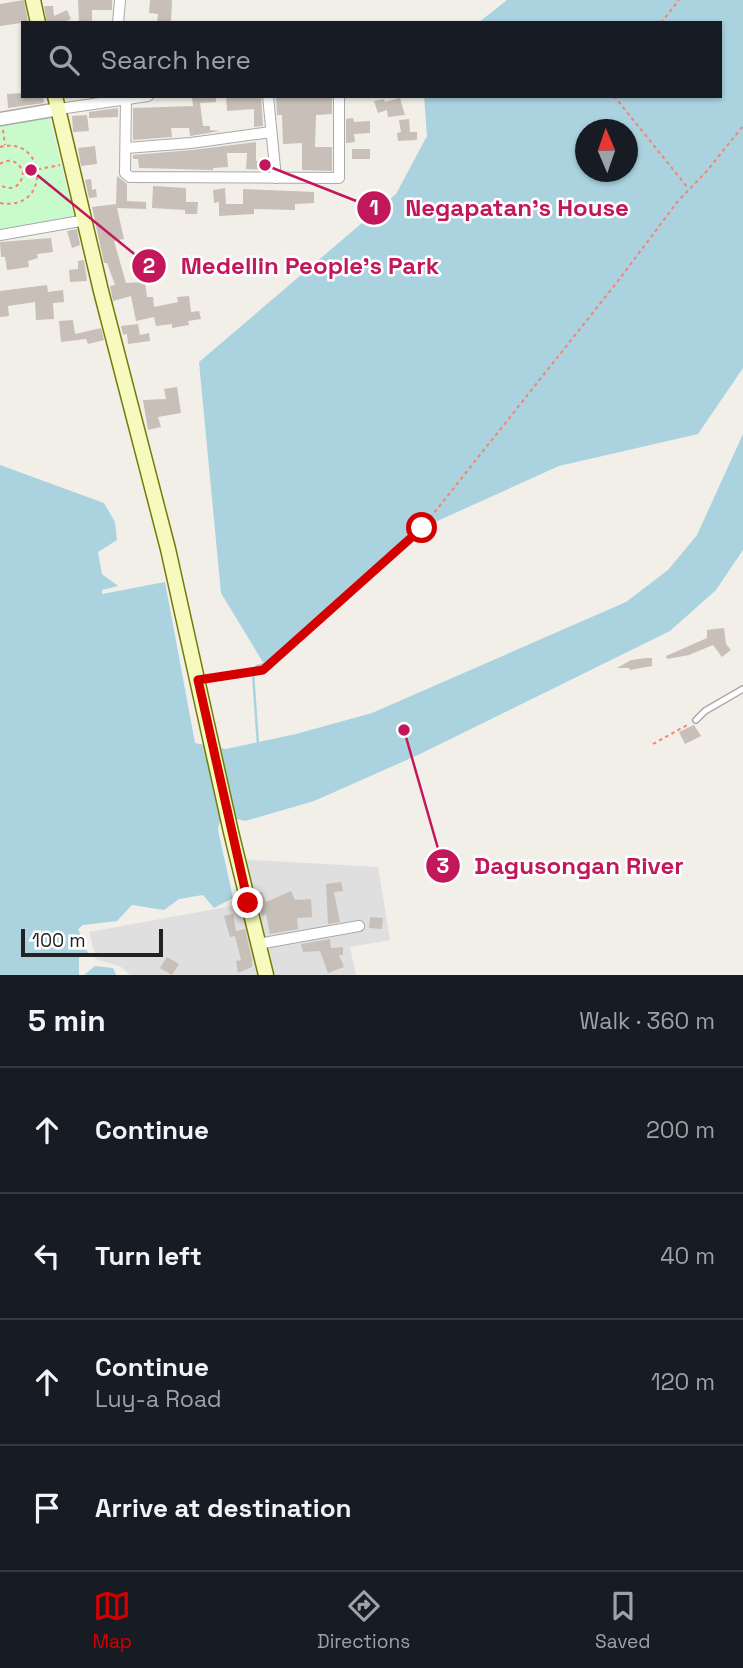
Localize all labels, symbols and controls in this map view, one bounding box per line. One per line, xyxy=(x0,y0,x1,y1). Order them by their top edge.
search box xyxy=(21,21,722,98)
icon: search xyxy=(45,41,83,79)
text: Search here xyxy=(101,43,251,77)
north arrow xyxy=(575,119,638,182)
callout: Negapatan's House xyxy=(356,185,643,230)
text: Negapatan's House xyxy=(405,192,629,223)
text: 1 xyxy=(369,194,379,221)
callout: Medellin People's Park xyxy=(132,243,453,288)
text: Medellin People's Park xyxy=(181,250,440,281)
text: 2 xyxy=(143,252,155,279)
route start xyxy=(406,512,437,543)
callout: Dagusongan River xyxy=(426,844,698,889)
text: Dagusongan River xyxy=(474,850,684,881)
text: 3 xyxy=(437,852,449,879)
route end xyxy=(232,887,263,918)
scale bar xyxy=(21,926,163,958)
text: 100 m xyxy=(32,928,86,953)
text: 5 min xyxy=(28,1001,106,1040)
text: Walk · 360 m xyxy=(579,1006,715,1036)
icon: ahead xyxy=(28,1111,66,1149)
text: Continue xyxy=(95,1113,209,1147)
text: 200 m xyxy=(646,1115,715,1145)
icon: left xyxy=(28,1237,66,1275)
text: Turn left xyxy=(95,1239,202,1273)
text: 40 m xyxy=(660,1241,715,1271)
text: Continue xyxy=(95,1350,209,1384)
icon: ahead xyxy=(28,1363,66,1401)
text: 120 m xyxy=(651,1367,715,1397)
text: Luy-a Road xyxy=(95,1384,222,1414)
icon: arrive xyxy=(28,1489,66,1527)
text: Arrive at destination xyxy=(95,1491,352,1525)
tab: Map xyxy=(92,1587,132,1654)
tab: Directions xyxy=(317,1587,410,1654)
tab: Saved xyxy=(595,1587,651,1654)

